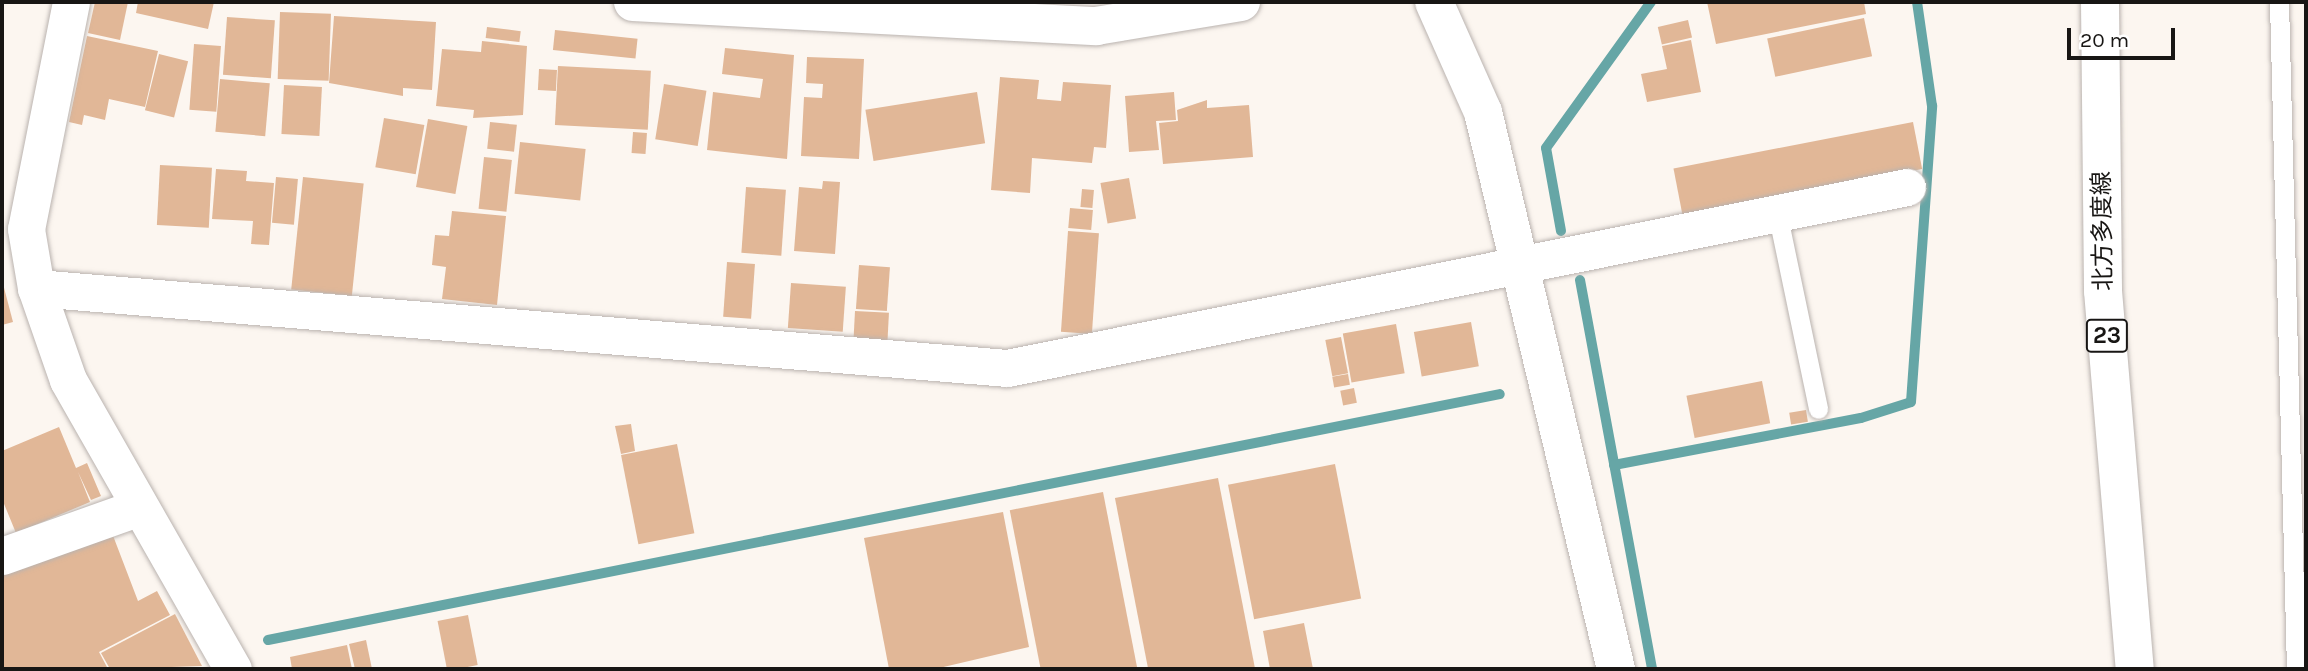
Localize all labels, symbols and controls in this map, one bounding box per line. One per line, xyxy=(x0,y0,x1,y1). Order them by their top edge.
scale bar xyxy=(2070,14,2178,58)
text: 20 m xyxy=(2080,28,2129,52)
street label: 北方多度線 xyxy=(2088,171,2118,291)
road number: 23 xyxy=(2084,316,2130,356)

